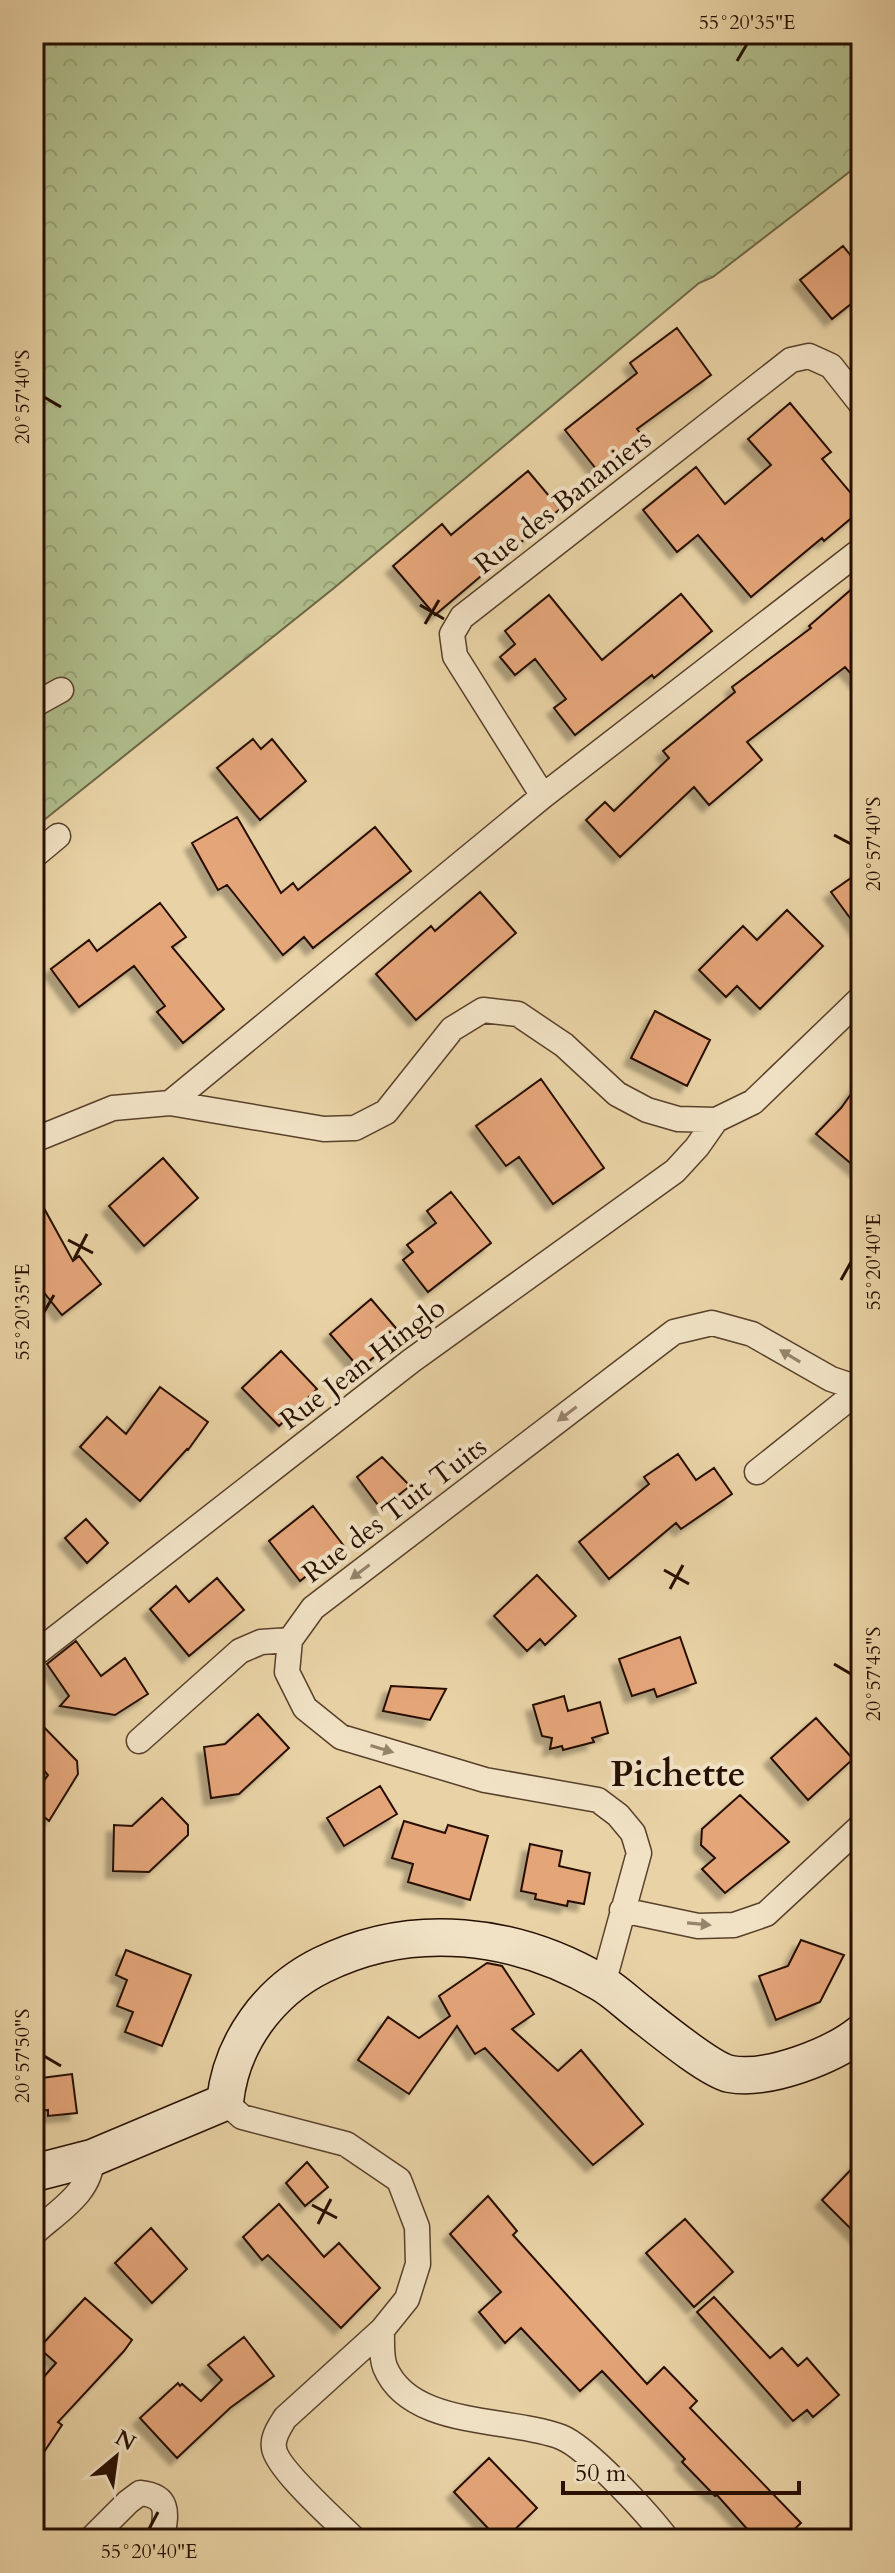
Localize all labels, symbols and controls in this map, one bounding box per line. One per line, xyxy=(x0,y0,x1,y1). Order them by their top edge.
text: 55°20'35"E xyxy=(699,9,795,36)
text: 20°57'40"S xyxy=(9,350,36,444)
street label: Rue des Bananiers xyxy=(466,421,659,583)
text: 20°57'40"S xyxy=(860,797,887,891)
text: 55°20'40"E xyxy=(860,1214,887,1310)
text: 55°20'35"E xyxy=(9,1264,36,1360)
street label: Rue Jean Hinglo xyxy=(272,1289,453,1439)
one-way arrow xyxy=(779,1350,801,1364)
one-way arrow xyxy=(557,1406,577,1422)
street label: Rue des Tuit Tuits xyxy=(295,1428,495,1592)
one-way arrow xyxy=(350,1564,370,1580)
text: 20°57'45"S xyxy=(860,1627,887,1721)
one-way arrow xyxy=(370,1743,394,1756)
district label: Pichette xyxy=(610,1750,746,1799)
one-way arrow xyxy=(687,1918,712,1931)
text: 20°57'50"S xyxy=(9,2009,36,2103)
north arrow xyxy=(76,2417,156,2497)
text: N xyxy=(110,2423,141,2458)
scale bar xyxy=(563,2445,799,2495)
text: 50 m xyxy=(575,2457,627,2490)
text: 55°20'40"E xyxy=(101,2538,197,2565)

